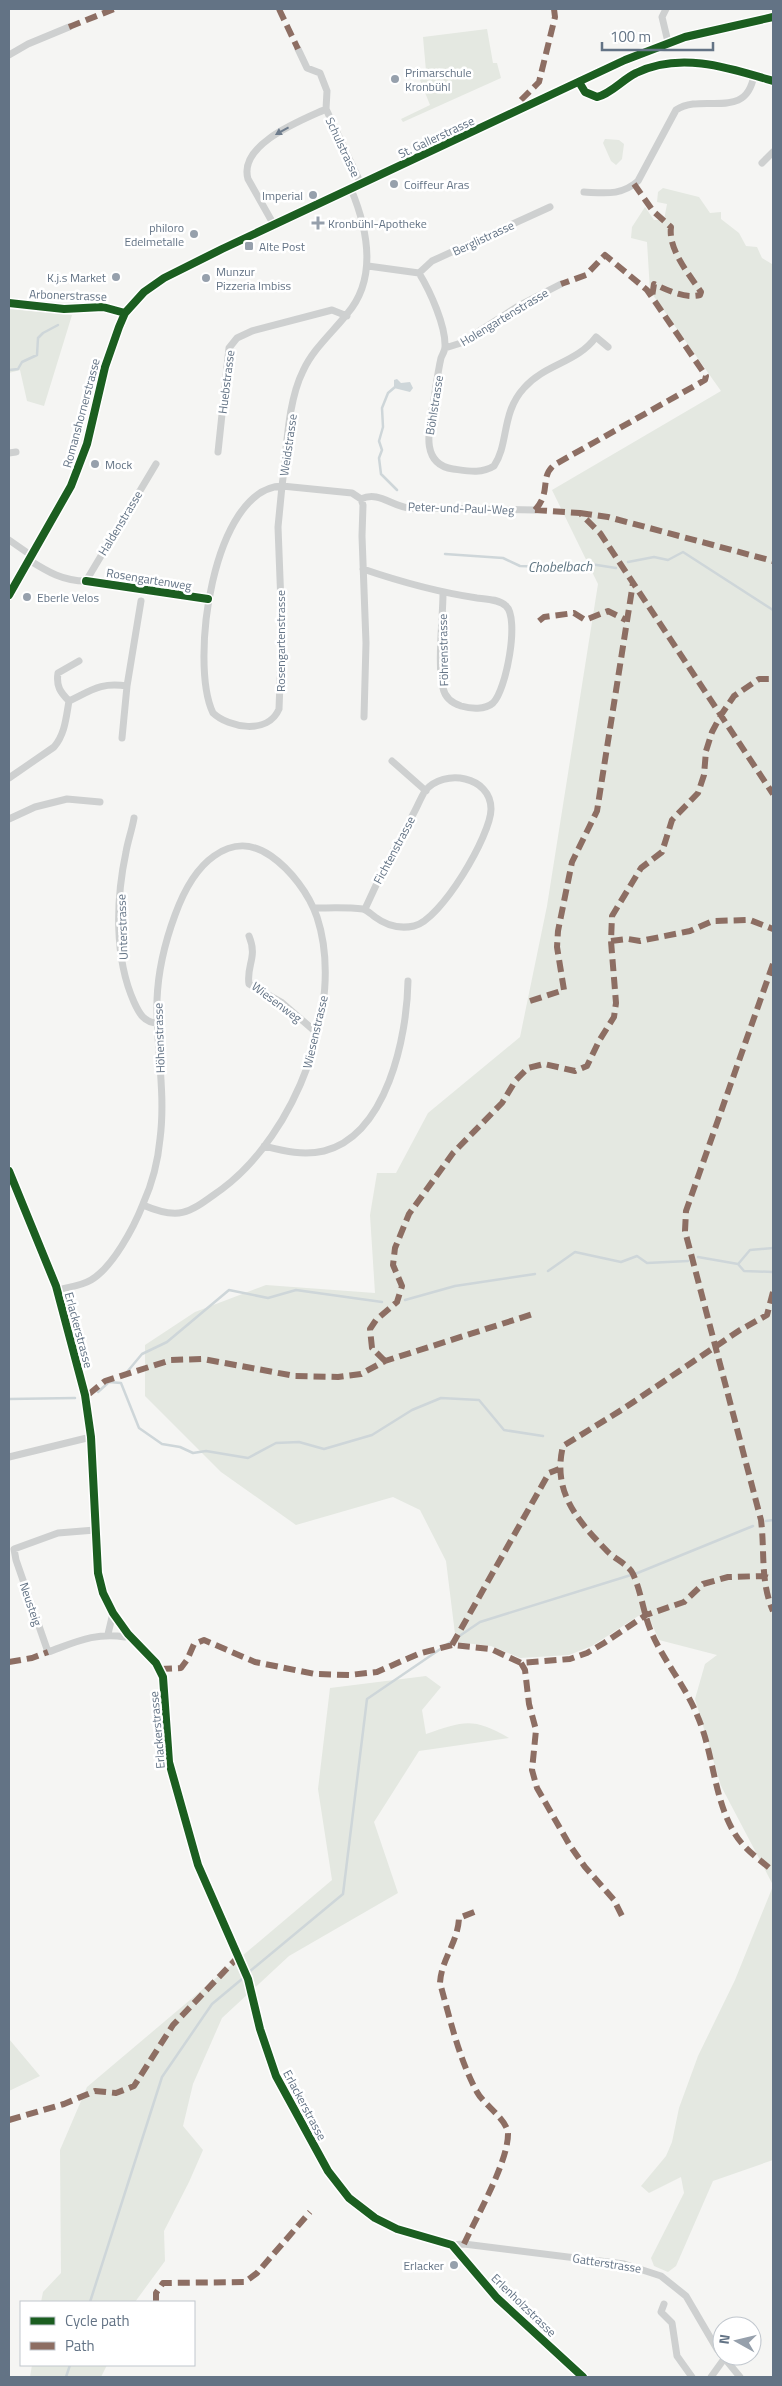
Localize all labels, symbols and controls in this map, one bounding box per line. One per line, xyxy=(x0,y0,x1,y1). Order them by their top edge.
scale bar xyxy=(602,20,713,52)
text: 100 m xyxy=(610,25,651,48)
place label: Primarschule Kronbühl xyxy=(405,63,472,96)
marker: Primarschule Kronbühl xyxy=(389,73,401,85)
street label: St. Gallerstrasse xyxy=(395,111,477,163)
street label: Schulstrasse xyxy=(321,114,365,180)
one-way arrow xyxy=(274,127,289,135)
place label: Coiffeur Aras xyxy=(404,175,470,194)
marker: Coiffeur Aras xyxy=(388,178,400,190)
place label: Imperial xyxy=(262,186,303,205)
marker: Imperial xyxy=(307,189,319,201)
place label: Kronbühl-Apotheke xyxy=(328,214,427,233)
street label: Berglistrasse xyxy=(449,215,517,261)
marker: Kronbühl-Apotheke xyxy=(312,217,324,229)
place label: philoro Edelmetalle xyxy=(124,218,184,251)
marker: philoro Edelmetalle xyxy=(188,228,200,240)
place label: Alte Post xyxy=(259,237,306,256)
marker: Alte Post xyxy=(243,240,255,252)
place label: Munzur Pizzeria Imbiss xyxy=(216,262,292,295)
place label: K.j.s Market xyxy=(47,268,107,287)
marker: K.j.s Market xyxy=(110,271,122,283)
marker: Munzur Pizzeria Imbiss xyxy=(200,272,212,284)
street label: Holengartenstrasse xyxy=(456,283,552,351)
street label: Arbonerstrasse xyxy=(29,284,107,306)
street label: Huebstrasse xyxy=(213,349,239,415)
street label: Romanshornerstrasse xyxy=(57,356,105,470)
street label: Böhlstrasse xyxy=(420,374,448,436)
street label: Weidstrasse xyxy=(274,413,302,477)
place label: Mock xyxy=(105,455,133,474)
marker: Mock xyxy=(89,458,101,470)
street label: Haldenstrasse xyxy=(93,487,147,559)
street label: Peter-und-Paul-Weg xyxy=(407,497,515,519)
water label: Chobelbach xyxy=(528,555,593,577)
street label: Rosengartenweg xyxy=(105,563,193,595)
place label: Eberle Velos xyxy=(37,588,99,607)
street label: Rosengartenstrasse xyxy=(271,590,290,692)
marker: Eberle Velos xyxy=(21,591,33,603)
street label: Föhrenstrasse xyxy=(433,614,453,686)
street label: Fichtenstrasse xyxy=(368,813,420,887)
street label: Unterstrasse xyxy=(111,894,133,960)
street label: Wiesenweg xyxy=(248,977,306,1027)
street label: Wiesenstrasse xyxy=(297,994,333,1070)
street label: Höhenstrasse xyxy=(148,1002,170,1074)
street label: Erlackerstrasse xyxy=(60,1290,98,1370)
street label: Neusteig xyxy=(15,1580,47,1628)
street label: Erlackerstrasse xyxy=(144,1690,170,1770)
street label: Erlackerstrasse xyxy=(278,2066,332,2144)
street label: Gatterstrasse xyxy=(571,2248,643,2278)
place label: Erlacker xyxy=(403,2256,444,2275)
marker: Erlacker xyxy=(448,2259,460,2271)
street label: Erlenholzstrasse xyxy=(487,2269,561,2341)
legend xyxy=(20,2301,195,2366)
text: Cycle path xyxy=(65,2309,130,2332)
north arrow xyxy=(712,2316,762,2366)
text: N xyxy=(713,2333,735,2345)
text: Path xyxy=(65,2334,95,2357)

